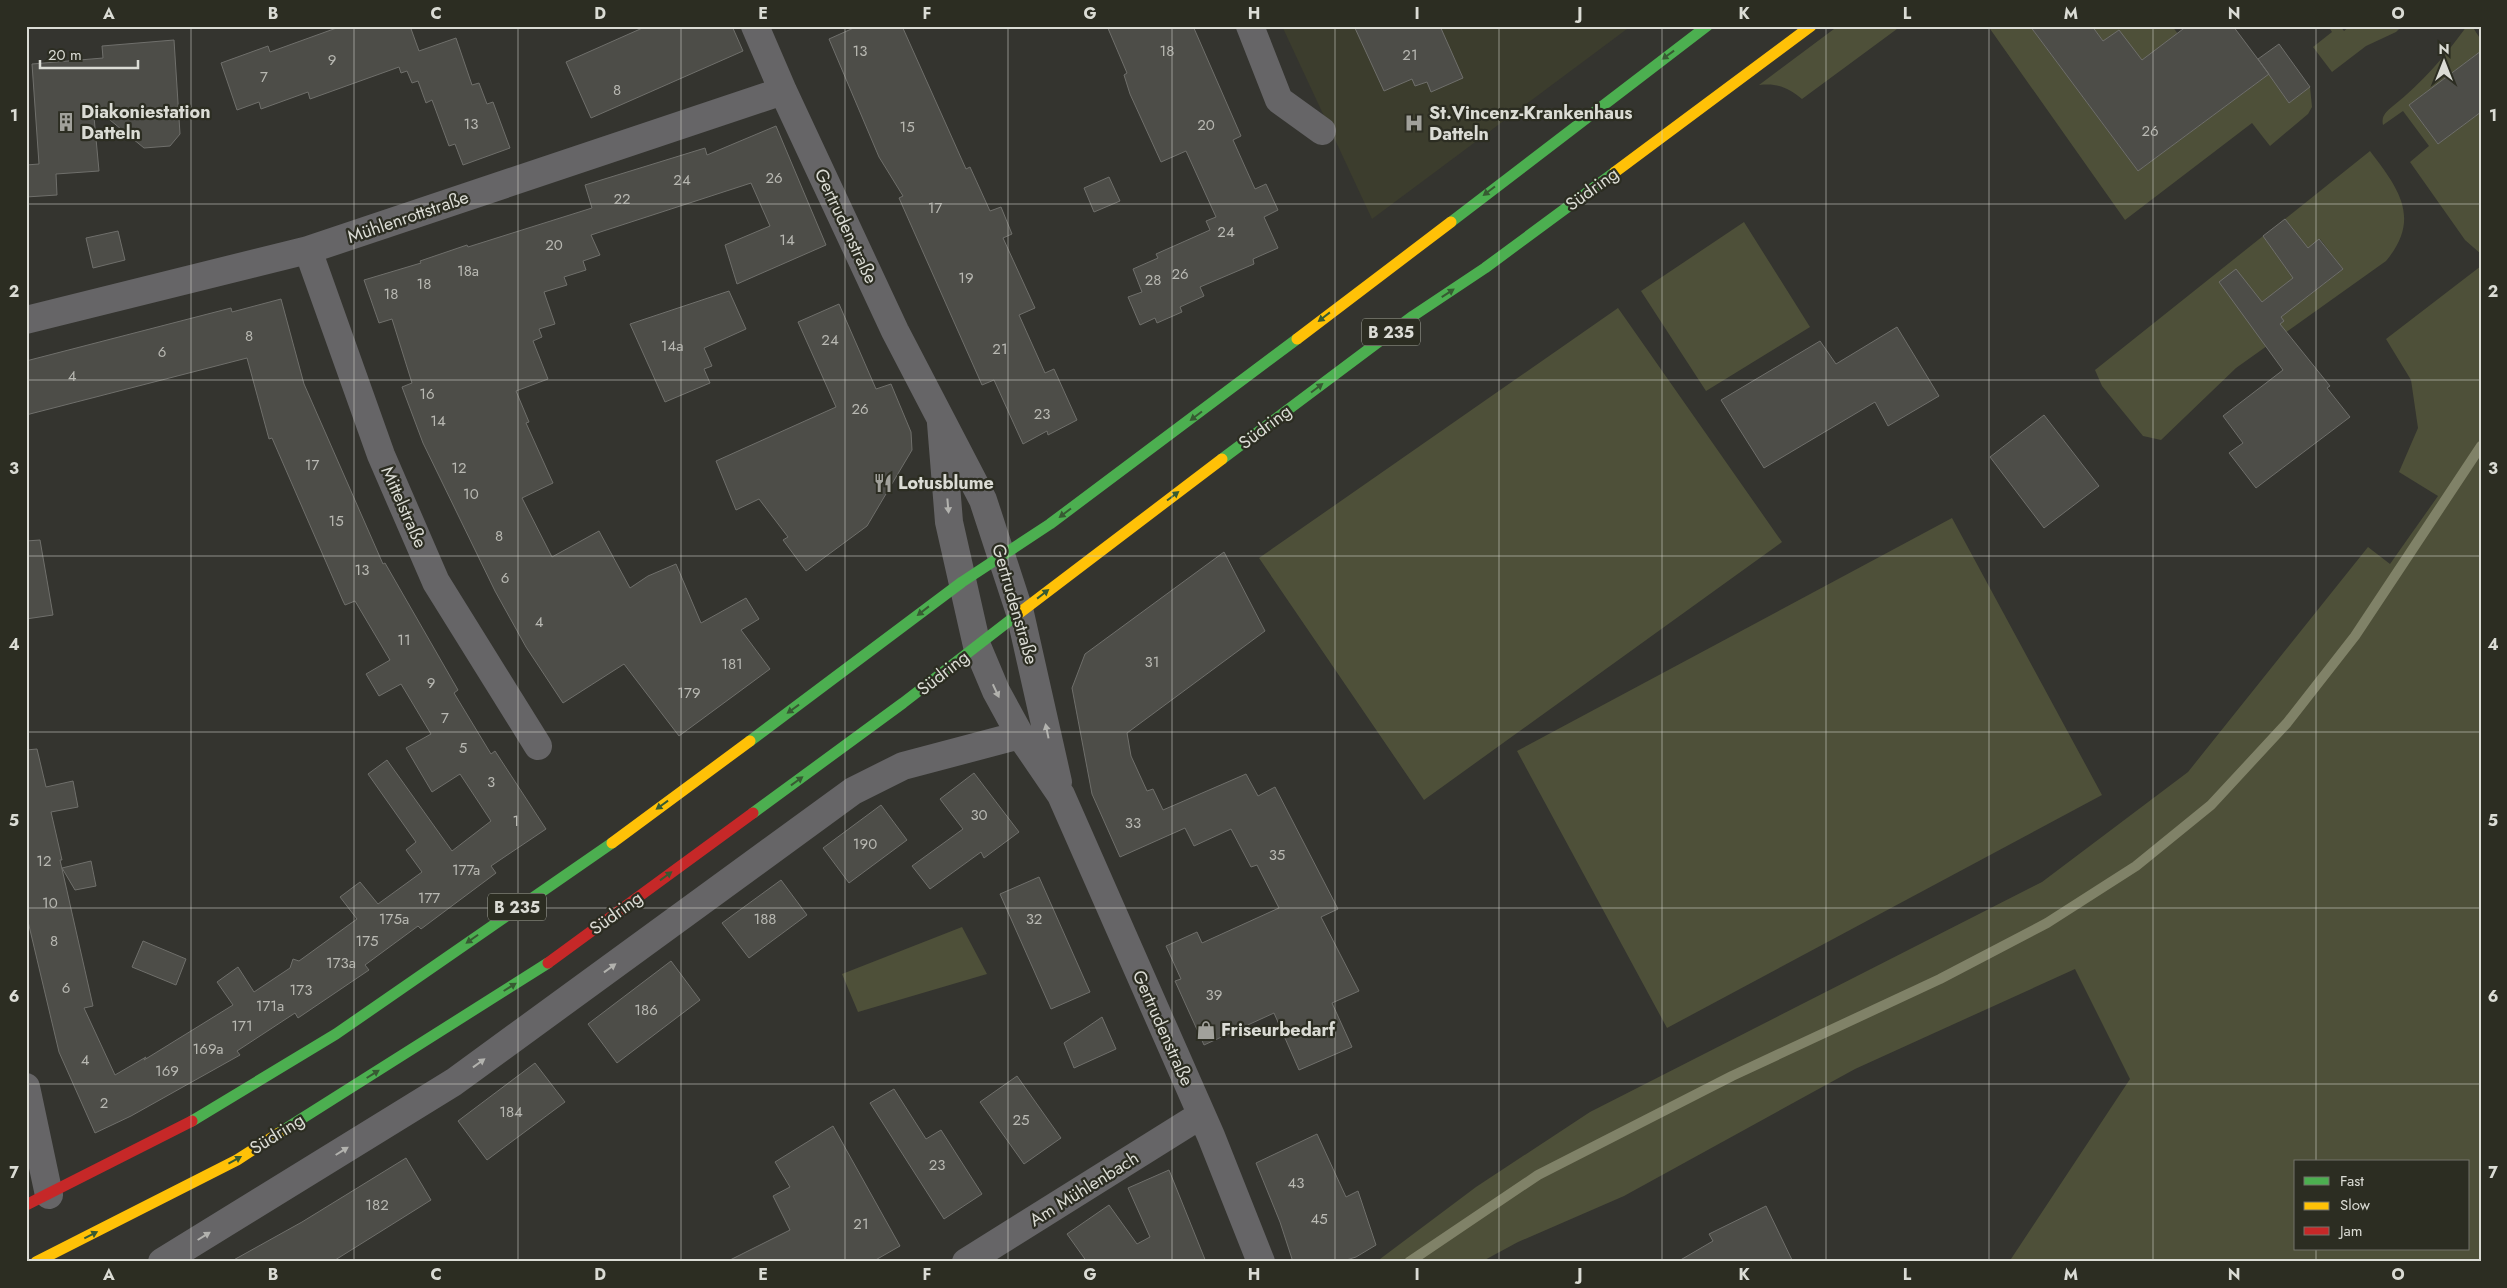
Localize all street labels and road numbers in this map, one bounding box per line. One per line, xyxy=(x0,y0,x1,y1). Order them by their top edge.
street label: Südring xyxy=(1560,161,1624,217)
street label: Gertrudenstraße xyxy=(808,164,884,288)
street label: Mühlenrottstraße xyxy=(344,184,472,250)
road number: B 235 xyxy=(1362,318,1420,346)
street label: Südring xyxy=(1233,399,1297,455)
street label: Mittelstraße xyxy=(374,462,434,552)
street label: Gertrudenstraße xyxy=(985,541,1045,667)
street label: Südring xyxy=(911,644,975,702)
street label: Südring xyxy=(584,885,648,941)
road number: B 235 xyxy=(488,894,546,920)
street label: Gertrudenstraße xyxy=(1126,966,1200,1090)
street label: Südring xyxy=(245,1107,309,1161)
street label: Am Mühlenbach xyxy=(1024,1145,1144,1233)

